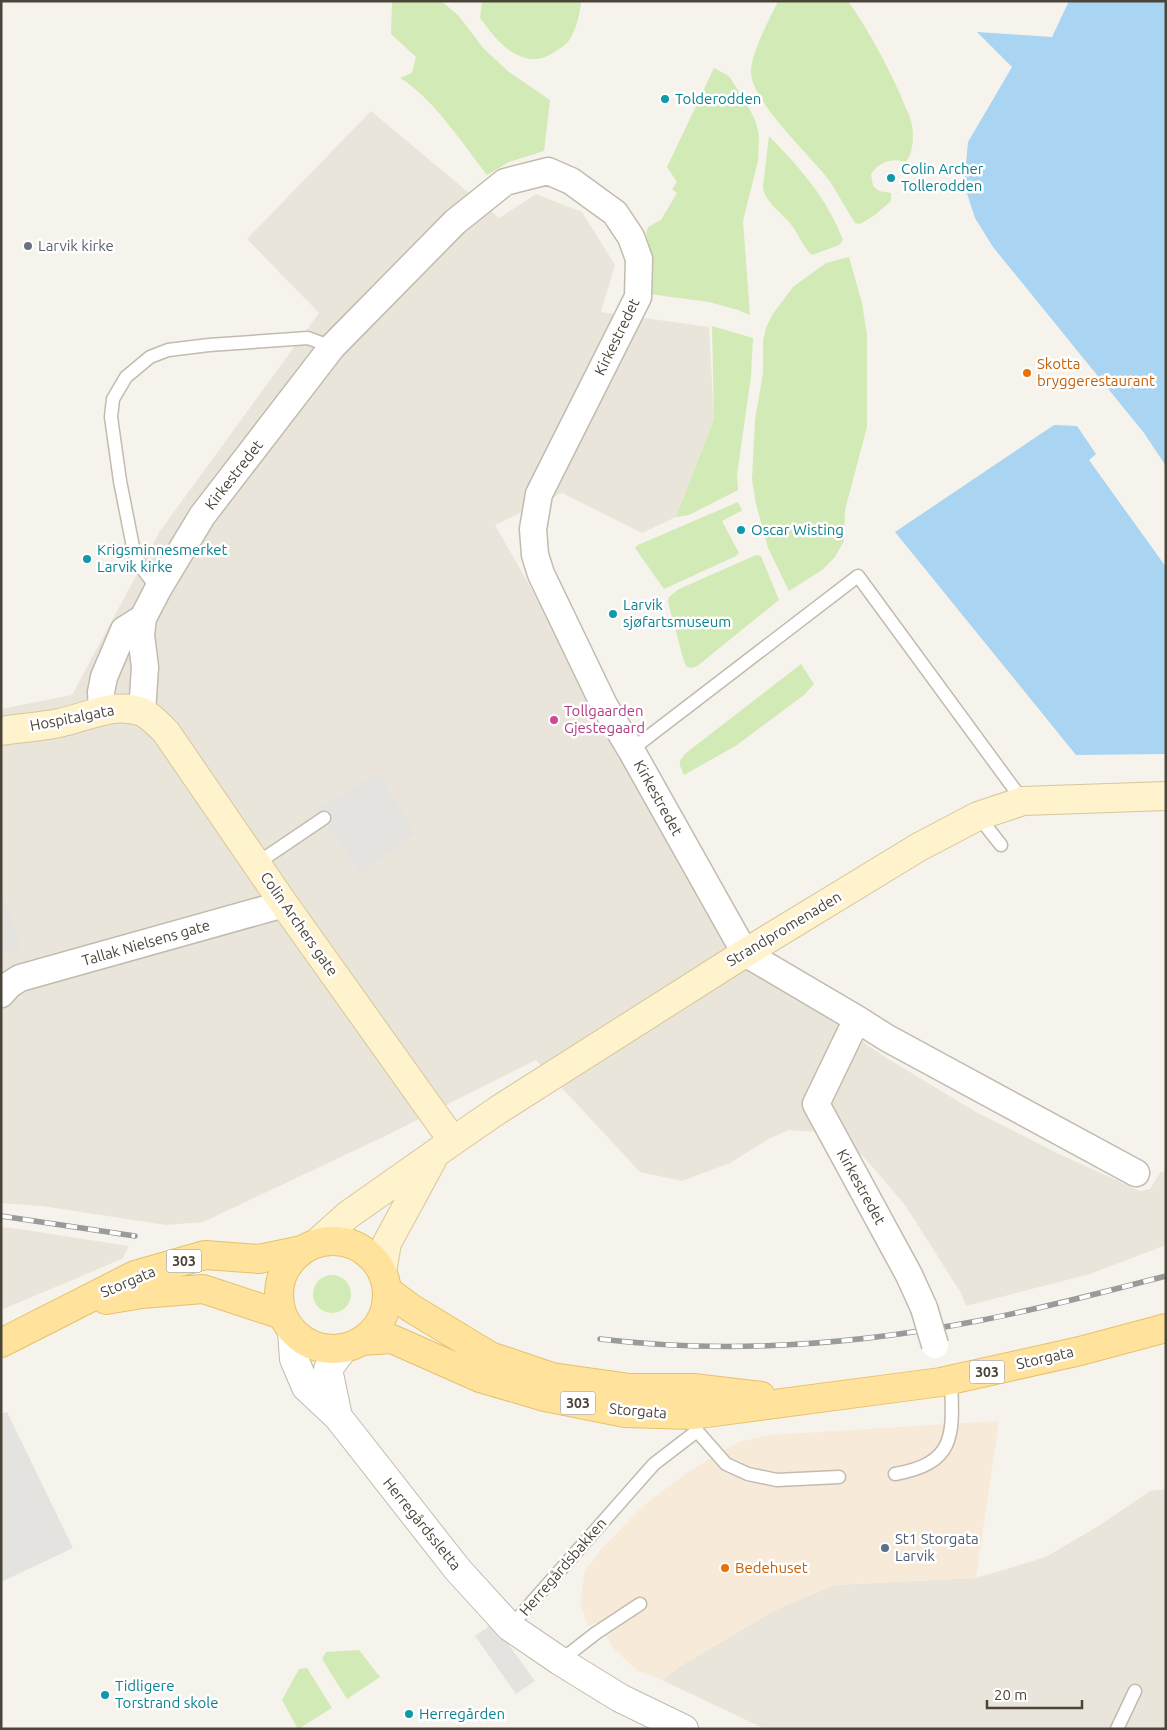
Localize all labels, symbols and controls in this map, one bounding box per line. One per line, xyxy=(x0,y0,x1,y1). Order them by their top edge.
place label: Tolderodden xyxy=(675,90,761,107)
marker: Tolderodden xyxy=(659,93,671,105)
place label: Colin Archer Tollerodden xyxy=(901,160,984,194)
marker: Colin Archer Tollerodden xyxy=(885,172,897,184)
place label: Larvik kirke xyxy=(38,237,114,254)
marker: Larvik kirke xyxy=(22,240,34,252)
street label: Kirkestredet xyxy=(591,295,643,378)
place label: Skotta bryggerestaurant xyxy=(1037,355,1155,389)
marker: Skotta bryggerestaurant xyxy=(1021,367,1033,379)
street label: Kirkestredet xyxy=(201,436,266,513)
place label: Oscar Wisting xyxy=(751,521,844,538)
marker: Oscar Wisting xyxy=(735,524,747,536)
place label: Krigsminnesmerket Larvik kirke xyxy=(97,541,228,575)
marker: Krigsminnesmerket Larvik kirke xyxy=(81,553,93,565)
place label: Larvik sjøfartsmuseum xyxy=(623,596,731,630)
marker: Larvik sjøfartsmuseum xyxy=(607,608,619,620)
street label: Hospitalgata xyxy=(28,701,116,734)
place label: Tollgaarden Gjestegaard xyxy=(564,702,645,736)
marker: Tollgaarden Gjestegaard xyxy=(548,714,560,726)
street label: Kirkestredet xyxy=(631,757,686,839)
street label: Colin Archers gate xyxy=(257,869,342,979)
street label: Strandpromenaden xyxy=(723,888,844,970)
street label: Tallak Nielsens gate xyxy=(80,916,212,969)
street label: Kirkestredet xyxy=(834,1146,889,1228)
road number: 303 xyxy=(166,1250,202,1272)
street label: Storgata xyxy=(98,1262,158,1301)
street label: Storgata xyxy=(1015,1343,1075,1372)
road number: 303 xyxy=(970,1360,1004,1384)
road number: 303 xyxy=(560,1392,596,1415)
street label: Storgata xyxy=(608,1400,668,1422)
street label: Herregårdssletta xyxy=(380,1474,465,1573)
street label: Herregårdsbakken xyxy=(516,1514,610,1619)
place label: St1 Storgata Larvik xyxy=(895,1530,979,1564)
marker: St1 Storgata Larvik xyxy=(879,1542,891,1554)
place label: Bedehuset xyxy=(735,1559,808,1576)
marker: Bedehuset xyxy=(719,1562,731,1574)
place label: Tidligere Torstrand skole xyxy=(115,1677,218,1711)
scale bar xyxy=(987,1678,1082,1710)
text: 20 m xyxy=(994,1686,1027,1703)
marker: Tidligere Torstrand skole xyxy=(99,1689,111,1701)
place label: Herregården xyxy=(419,1705,505,1722)
marker: Herregården xyxy=(403,1708,415,1720)

